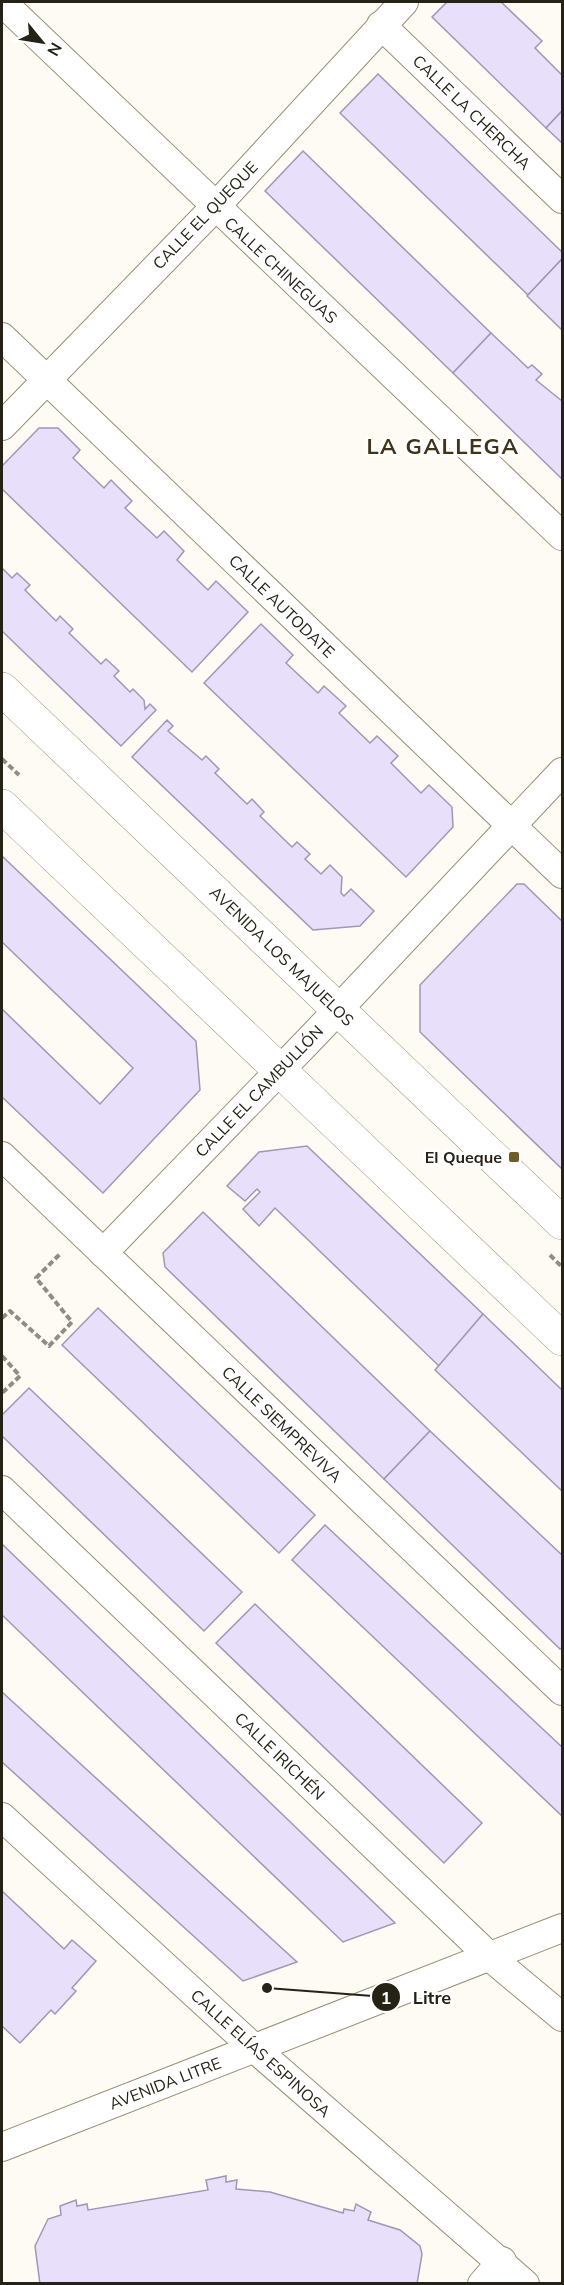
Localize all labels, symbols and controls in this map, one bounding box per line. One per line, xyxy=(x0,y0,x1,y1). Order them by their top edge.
north arrow xyxy=(12,12,72,72)
text: N xyxy=(43,39,67,60)
street label: CALLE LA CHERCHA xyxy=(409,51,535,174)
street label: CALLE EL QUEQUE xyxy=(148,157,262,273)
street label: CALLE CHINEGUAS xyxy=(220,213,342,327)
district label: LA GALLEGA xyxy=(367,432,519,460)
street label: CALLE AUTODATE xyxy=(225,550,339,662)
street label: AVENIDA LOS MAJUELOS xyxy=(206,882,358,1030)
street label: CALLE EL CAMBULLÓN xyxy=(191,1021,327,1161)
place label: El Queque xyxy=(425,1147,502,1167)
marker: El Queque xyxy=(507,1150,521,1164)
street label: CALLE SIEMPREVIVA xyxy=(218,1362,346,1487)
street label: CALLE IRICHÉN xyxy=(231,1708,329,1804)
callout: Litre xyxy=(371,1979,463,2015)
street label: CALLE ELÍAS ESPINOSA xyxy=(187,1985,335,2121)
text: 1 xyxy=(381,1986,391,2009)
text: Litre xyxy=(413,1986,451,2009)
street label: AVENIDA LITRE xyxy=(106,2052,224,2114)

